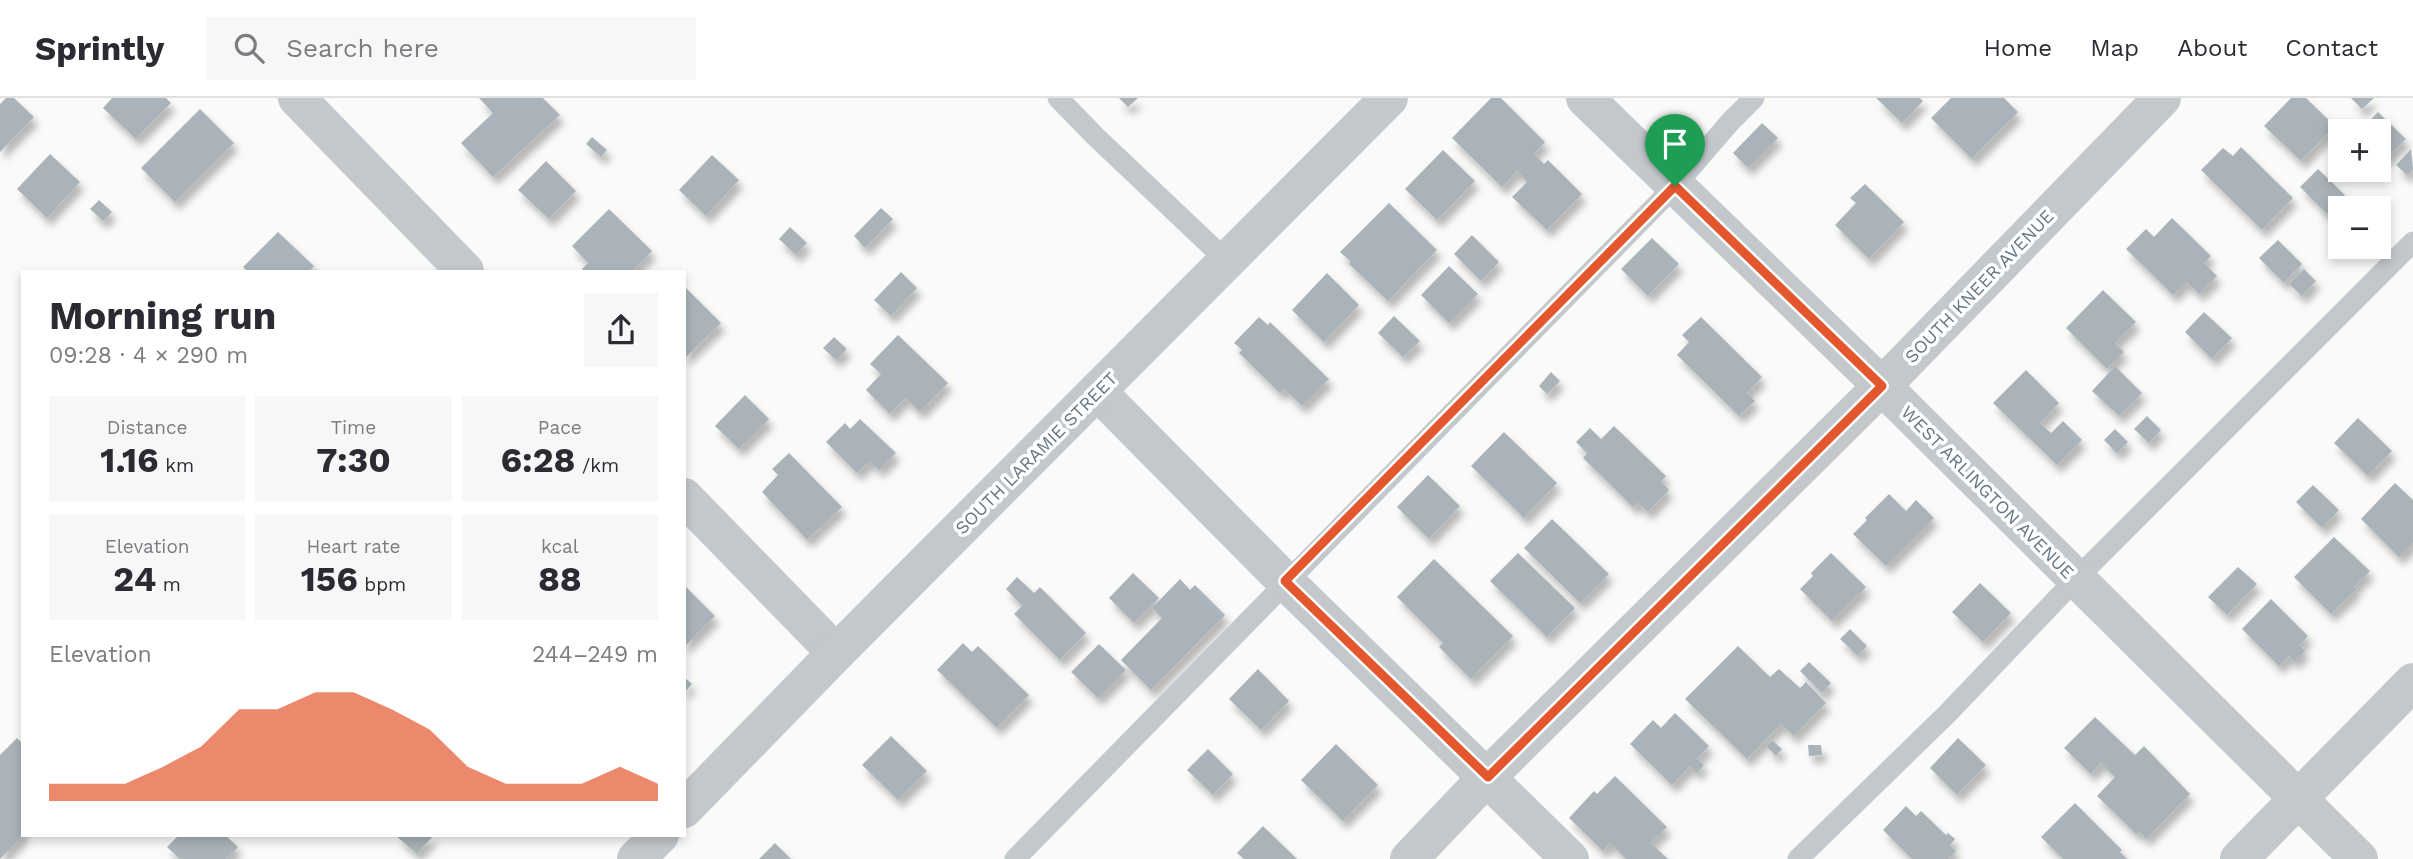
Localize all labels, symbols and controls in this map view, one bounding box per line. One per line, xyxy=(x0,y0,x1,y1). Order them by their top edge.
search box xyxy=(206,17,696,80)
text: Sprintly xyxy=(35,29,164,68)
icon: search xyxy=(230,29,268,67)
text: Search here xyxy=(286,33,439,63)
text: Home xyxy=(1984,34,2052,62)
text: Map xyxy=(2090,34,2139,62)
text: About xyxy=(2177,34,2247,62)
text: Contact xyxy=(2285,34,2378,62)
pin xyxy=(1645,114,1705,186)
map controls xyxy=(2328,119,2391,259)
button: + xyxy=(2328,119,2391,182)
icon: arrive xyxy=(1656,125,1694,163)
button: − xyxy=(2328,196,2391,259)
street label: SOUTH KNEER AVENUE xyxy=(1900,205,2058,367)
button: share xyxy=(584,293,658,367)
text: Morning run xyxy=(49,294,276,338)
text: 09:28 · 4 × 290 m xyxy=(49,342,248,369)
street label: SOUTH LARAMIE STREET xyxy=(951,368,1121,538)
street label: WEST ARLINGTON AVENUE xyxy=(1897,401,2079,583)
text: Distance xyxy=(107,416,188,439)
text: Time xyxy=(331,416,376,439)
text: Pace xyxy=(538,416,582,439)
text: 1.16 xyxy=(100,439,159,481)
text: 7:30 xyxy=(316,439,391,481)
text: 6:28 xyxy=(501,439,575,481)
text: km xyxy=(159,454,194,477)
text: /km xyxy=(575,454,619,477)
text: Elevation xyxy=(105,535,190,558)
text: Heart rate xyxy=(307,535,400,558)
text: kcal xyxy=(541,535,579,558)
text: 24 xyxy=(113,558,156,600)
text: 156 xyxy=(301,558,358,600)
text: 88 xyxy=(538,558,582,600)
text: m xyxy=(156,573,181,596)
text: bpm xyxy=(358,573,406,596)
text: Elevation xyxy=(49,641,152,668)
text: 244–249 m xyxy=(532,641,658,668)

